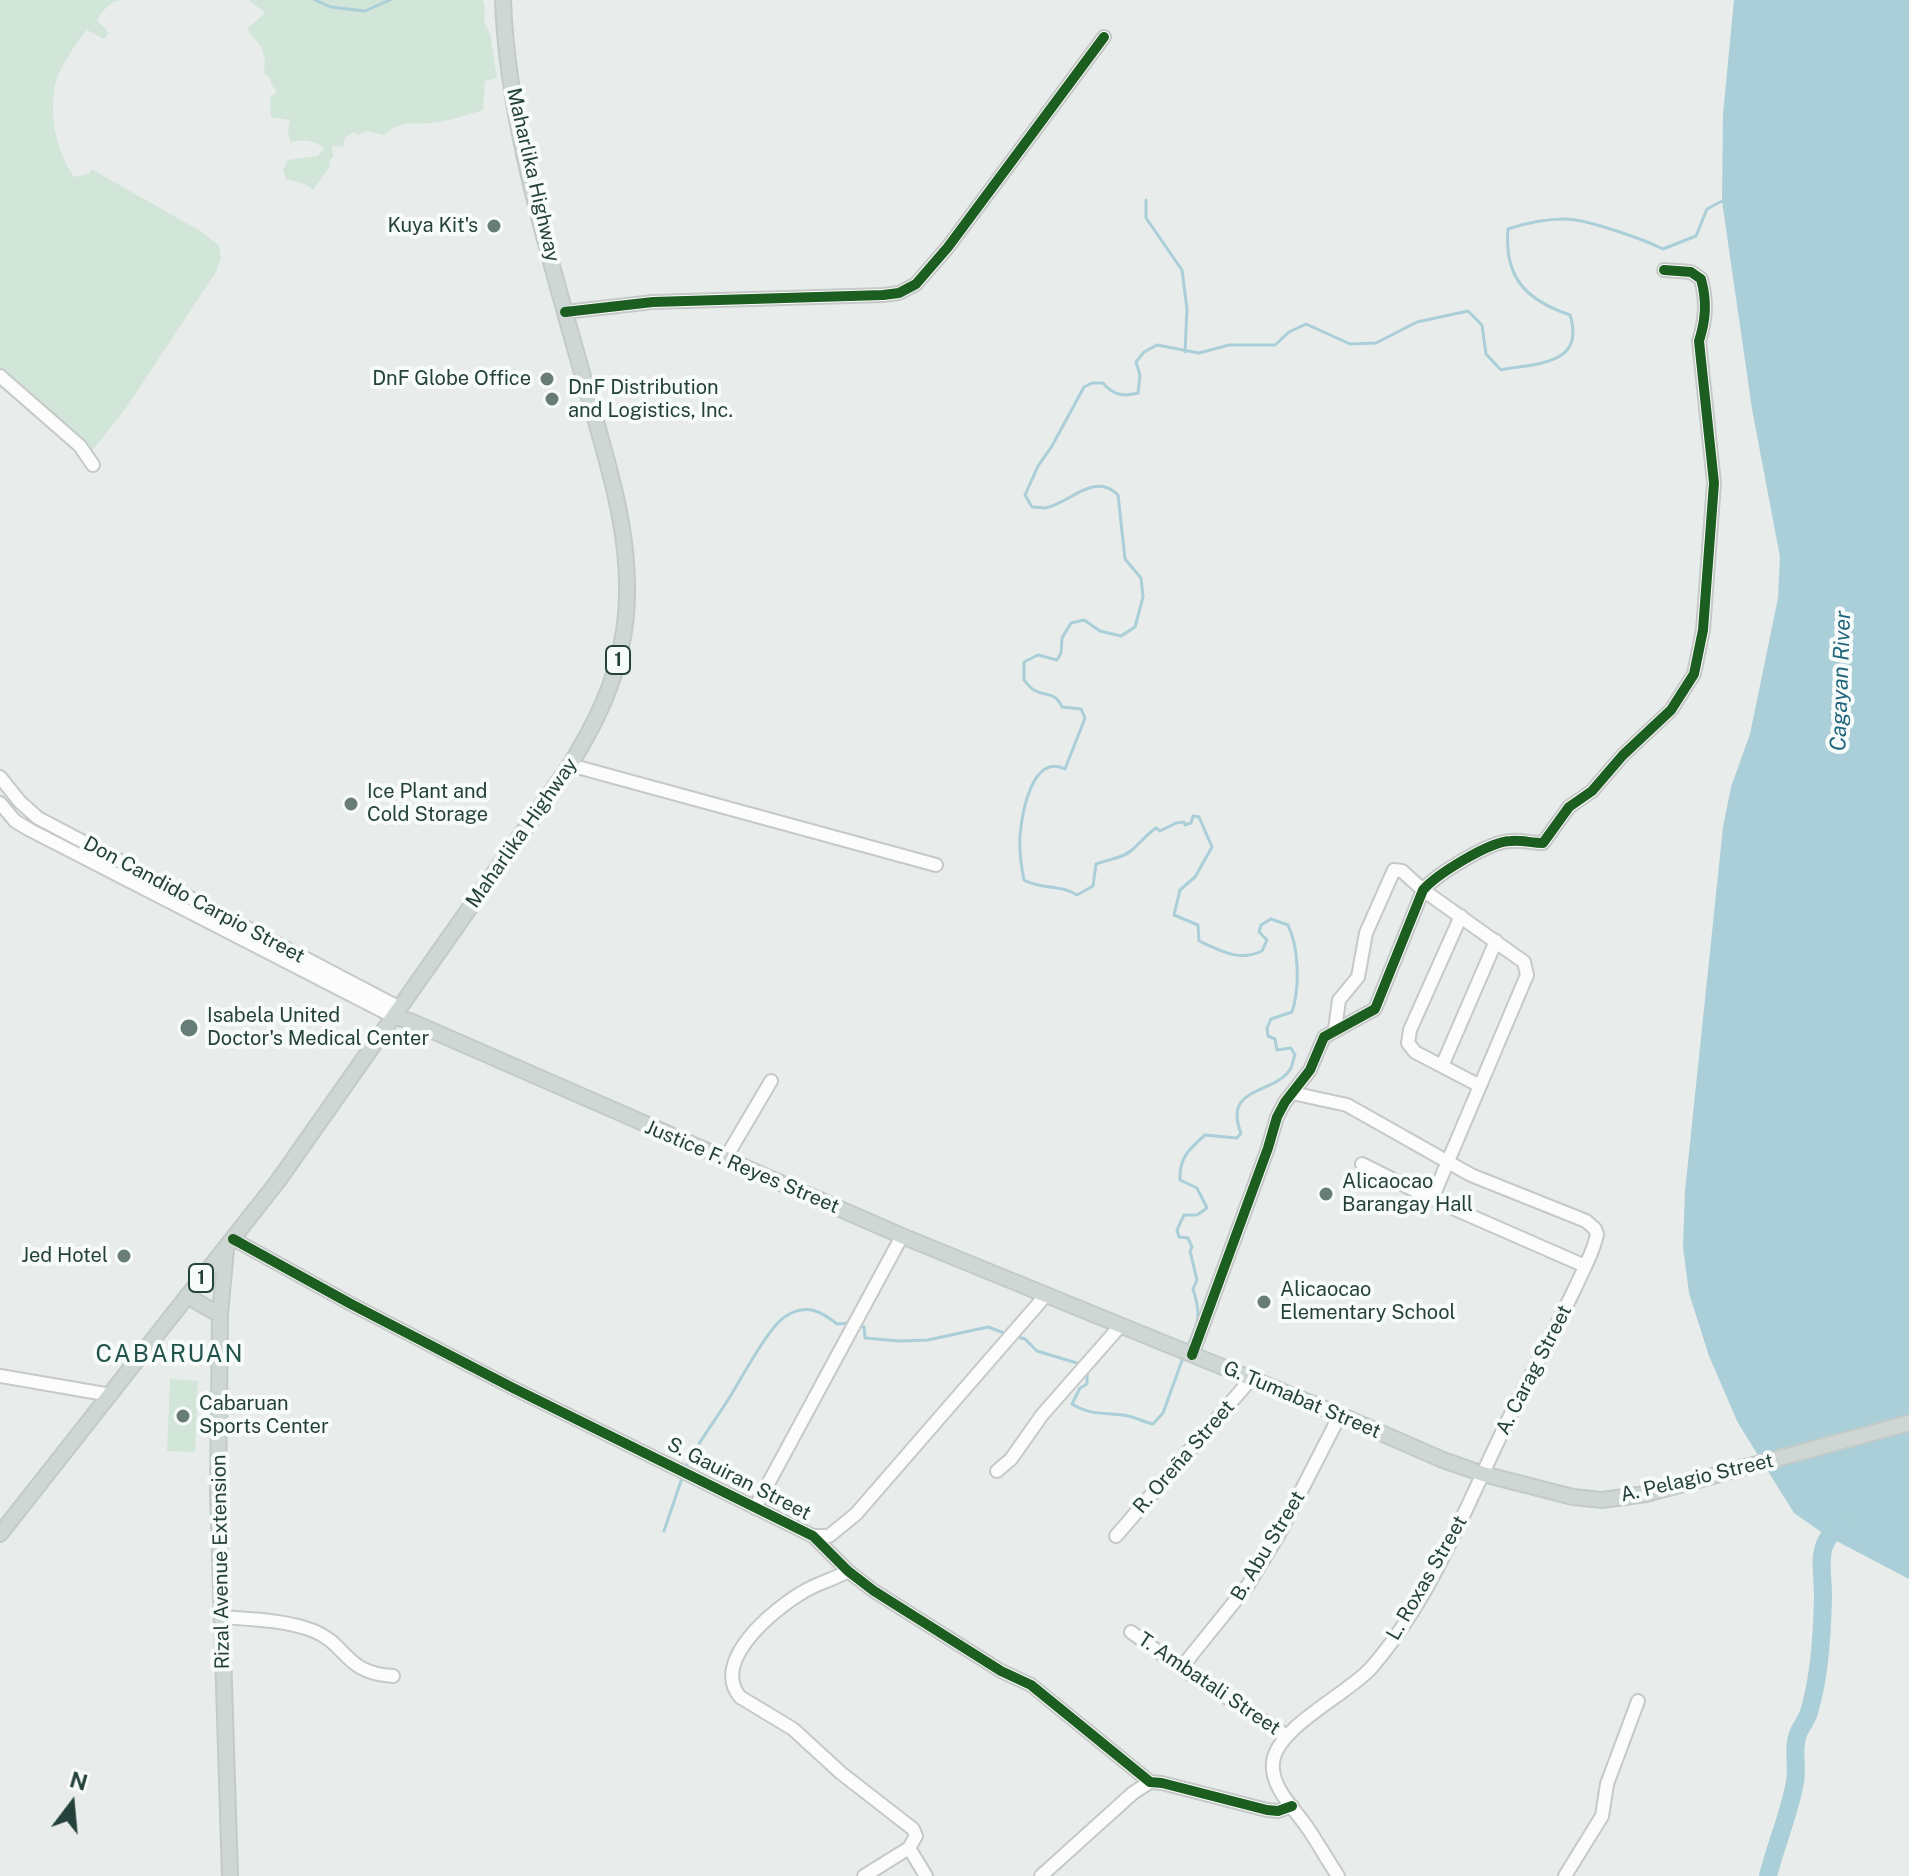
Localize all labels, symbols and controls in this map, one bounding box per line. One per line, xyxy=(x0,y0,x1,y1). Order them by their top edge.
street label: Maharlika Highway xyxy=(501,86,565,264)
place label: Kuya Kit's xyxy=(387,214,478,238)
marker: Kuya Kit's xyxy=(485,217,503,235)
place label: DnF Globe Office xyxy=(372,367,531,391)
marker: DnF Globe Office xyxy=(538,370,556,388)
place label: DnF Distribution and Logistics, Inc. xyxy=(568,376,733,423)
marker: DnF Distribution and Logistics, Inc. xyxy=(543,390,561,408)
water label: Cagayan River xyxy=(1825,610,1857,752)
road number: 1 xyxy=(606,646,630,674)
street label: Maharlika Highway xyxy=(461,753,583,913)
place label: Ice Plant and Cold Storage xyxy=(367,780,488,827)
marker: Ice Plant and Cold Storage xyxy=(342,795,360,813)
street label: Don Candido Carpio Street xyxy=(79,831,309,969)
place label: Isabela United Doctor's Medical Center xyxy=(207,1004,429,1051)
marker: Isabela United Doctor's Medical Center xyxy=(178,1017,200,1039)
street label: Justice F. Reyes Street xyxy=(641,1115,843,1219)
place label: Alicaocao Barangay Hall xyxy=(1342,1170,1473,1217)
marker: Alicaocao Barangay Hall xyxy=(1317,1185,1335,1203)
place label: Jed Hotel xyxy=(21,1244,108,1268)
marker: Jed Hotel xyxy=(115,1247,133,1265)
road number: 1 xyxy=(189,1264,213,1292)
place label: Alicaocao Elementary School xyxy=(1280,1278,1456,1325)
marker: Alicaocao Elementary School xyxy=(1255,1293,1273,1311)
street label: A. Carag Street xyxy=(1491,1301,1577,1439)
district label: CABARUAN xyxy=(95,1341,245,1369)
street label: G. Tumabat Street xyxy=(1220,1356,1384,1444)
place label: Cabaruan Sports Center xyxy=(199,1392,329,1439)
street label: R. Oreña Street xyxy=(1128,1395,1240,1519)
marker: Cabaruan Sports Center xyxy=(174,1407,192,1425)
street label: S. Gauiran Street xyxy=(663,1432,815,1526)
street label: A. Pelagio Street xyxy=(1618,1449,1776,1507)
street label: Rizal Avenue Extension xyxy=(207,1454,235,1670)
street label: B. Abu Street xyxy=(1226,1487,1310,1605)
street label: L. Roxas Street xyxy=(1382,1511,1472,1645)
street label: T. Ambatali Street xyxy=(1133,1627,1285,1741)
north arrow xyxy=(32,1764,112,1844)
text: N xyxy=(67,1766,90,1796)

